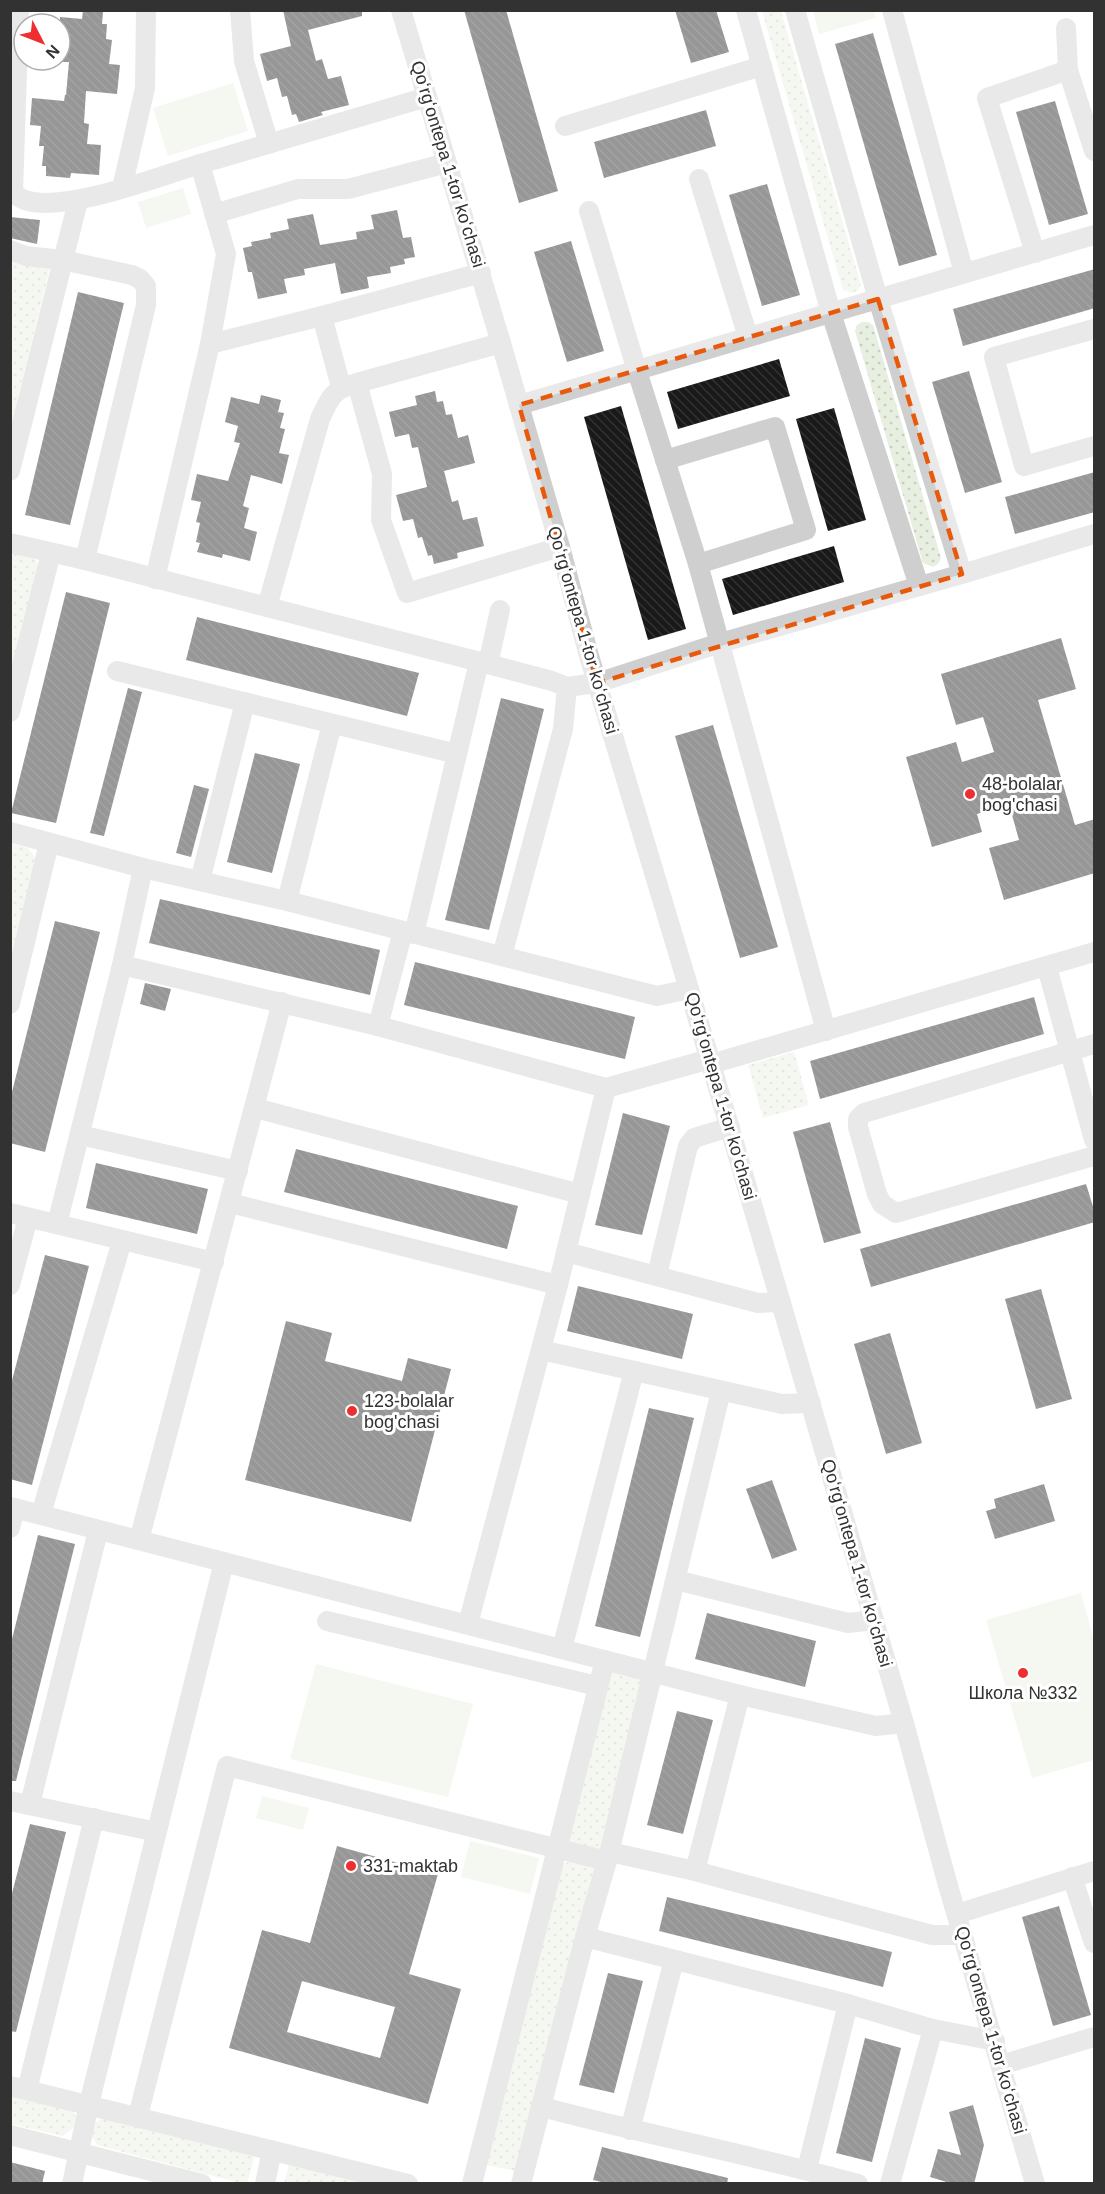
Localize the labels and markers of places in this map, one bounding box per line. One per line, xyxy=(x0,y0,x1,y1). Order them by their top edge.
place label: 48-bolalar bog'chasi xyxy=(982,774,1062,815)
marker: 48-bolalar bog'chasi xyxy=(963,787,977,801)
place label: 123-bolalar bog'chasi xyxy=(364,1391,454,1432)
marker: 123-bolalar bog'chasi xyxy=(345,1404,359,1418)
marker: Школа №332 xyxy=(1016,1666,1030,1680)
place label: Школа №332 xyxy=(968,1683,1078,1703)
place label: 331-maktab xyxy=(363,1856,458,1876)
marker: 331-maktab xyxy=(344,1859,358,1873)

